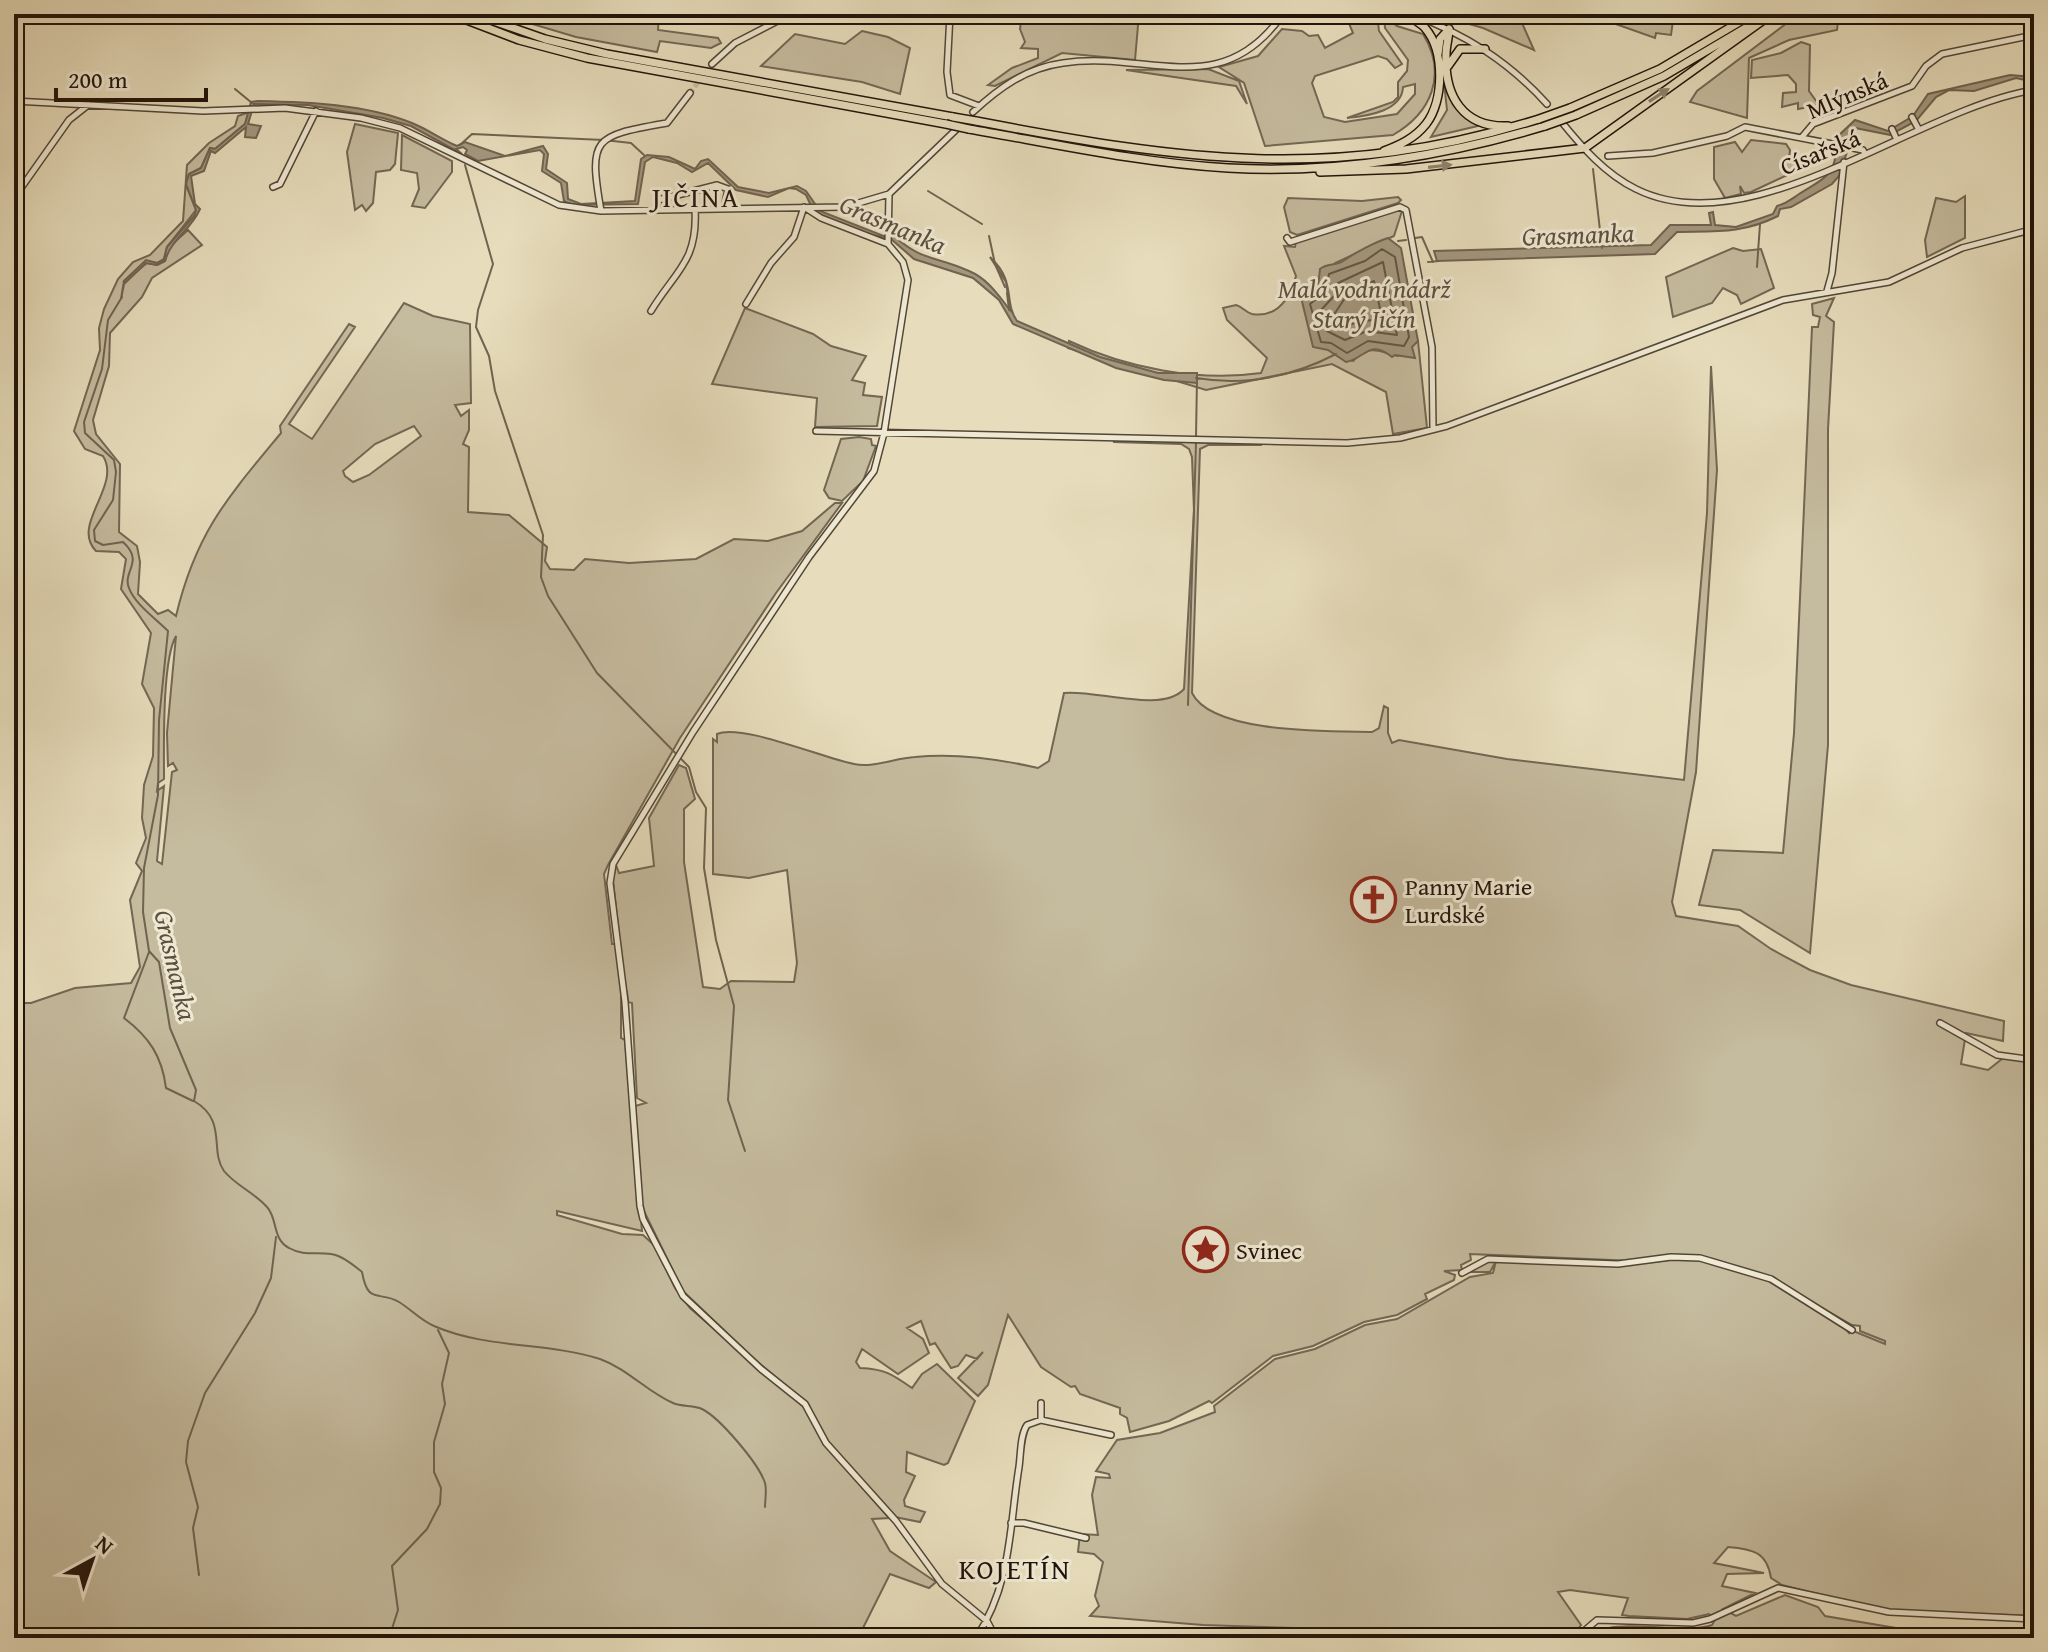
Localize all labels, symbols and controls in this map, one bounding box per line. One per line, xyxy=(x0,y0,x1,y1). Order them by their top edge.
scale bar xyxy=(56,52,206,102)
text: 200 m xyxy=(68,62,128,97)
street label: Mlýnská xyxy=(1801,62,1894,128)
one-way arrow xyxy=(1648,88,1670,103)
street label: Císařská xyxy=(1775,120,1866,184)
one-way arrow xyxy=(1428,159,1453,172)
district label: JIČINA xyxy=(649,176,740,217)
water label: Grasmanka xyxy=(834,184,952,264)
water label: Grasmanka xyxy=(1521,213,1635,255)
water label: Malá vodní nádrž Starý Jičín xyxy=(1278,269,1451,338)
place label: Panny Marie Lurdské xyxy=(1405,869,1532,932)
church icon: Panny Marie Lurdské xyxy=(1350,876,1398,924)
water label: Grasmanka xyxy=(144,906,208,1024)
place icon: Svinec xyxy=(1181,1226,1229,1274)
place label: Svinec xyxy=(1236,1233,1302,1268)
north arrow xyxy=(52,1520,132,1600)
text: N xyxy=(89,1528,121,1562)
district label: KOJETÍN xyxy=(959,1548,1071,1589)

